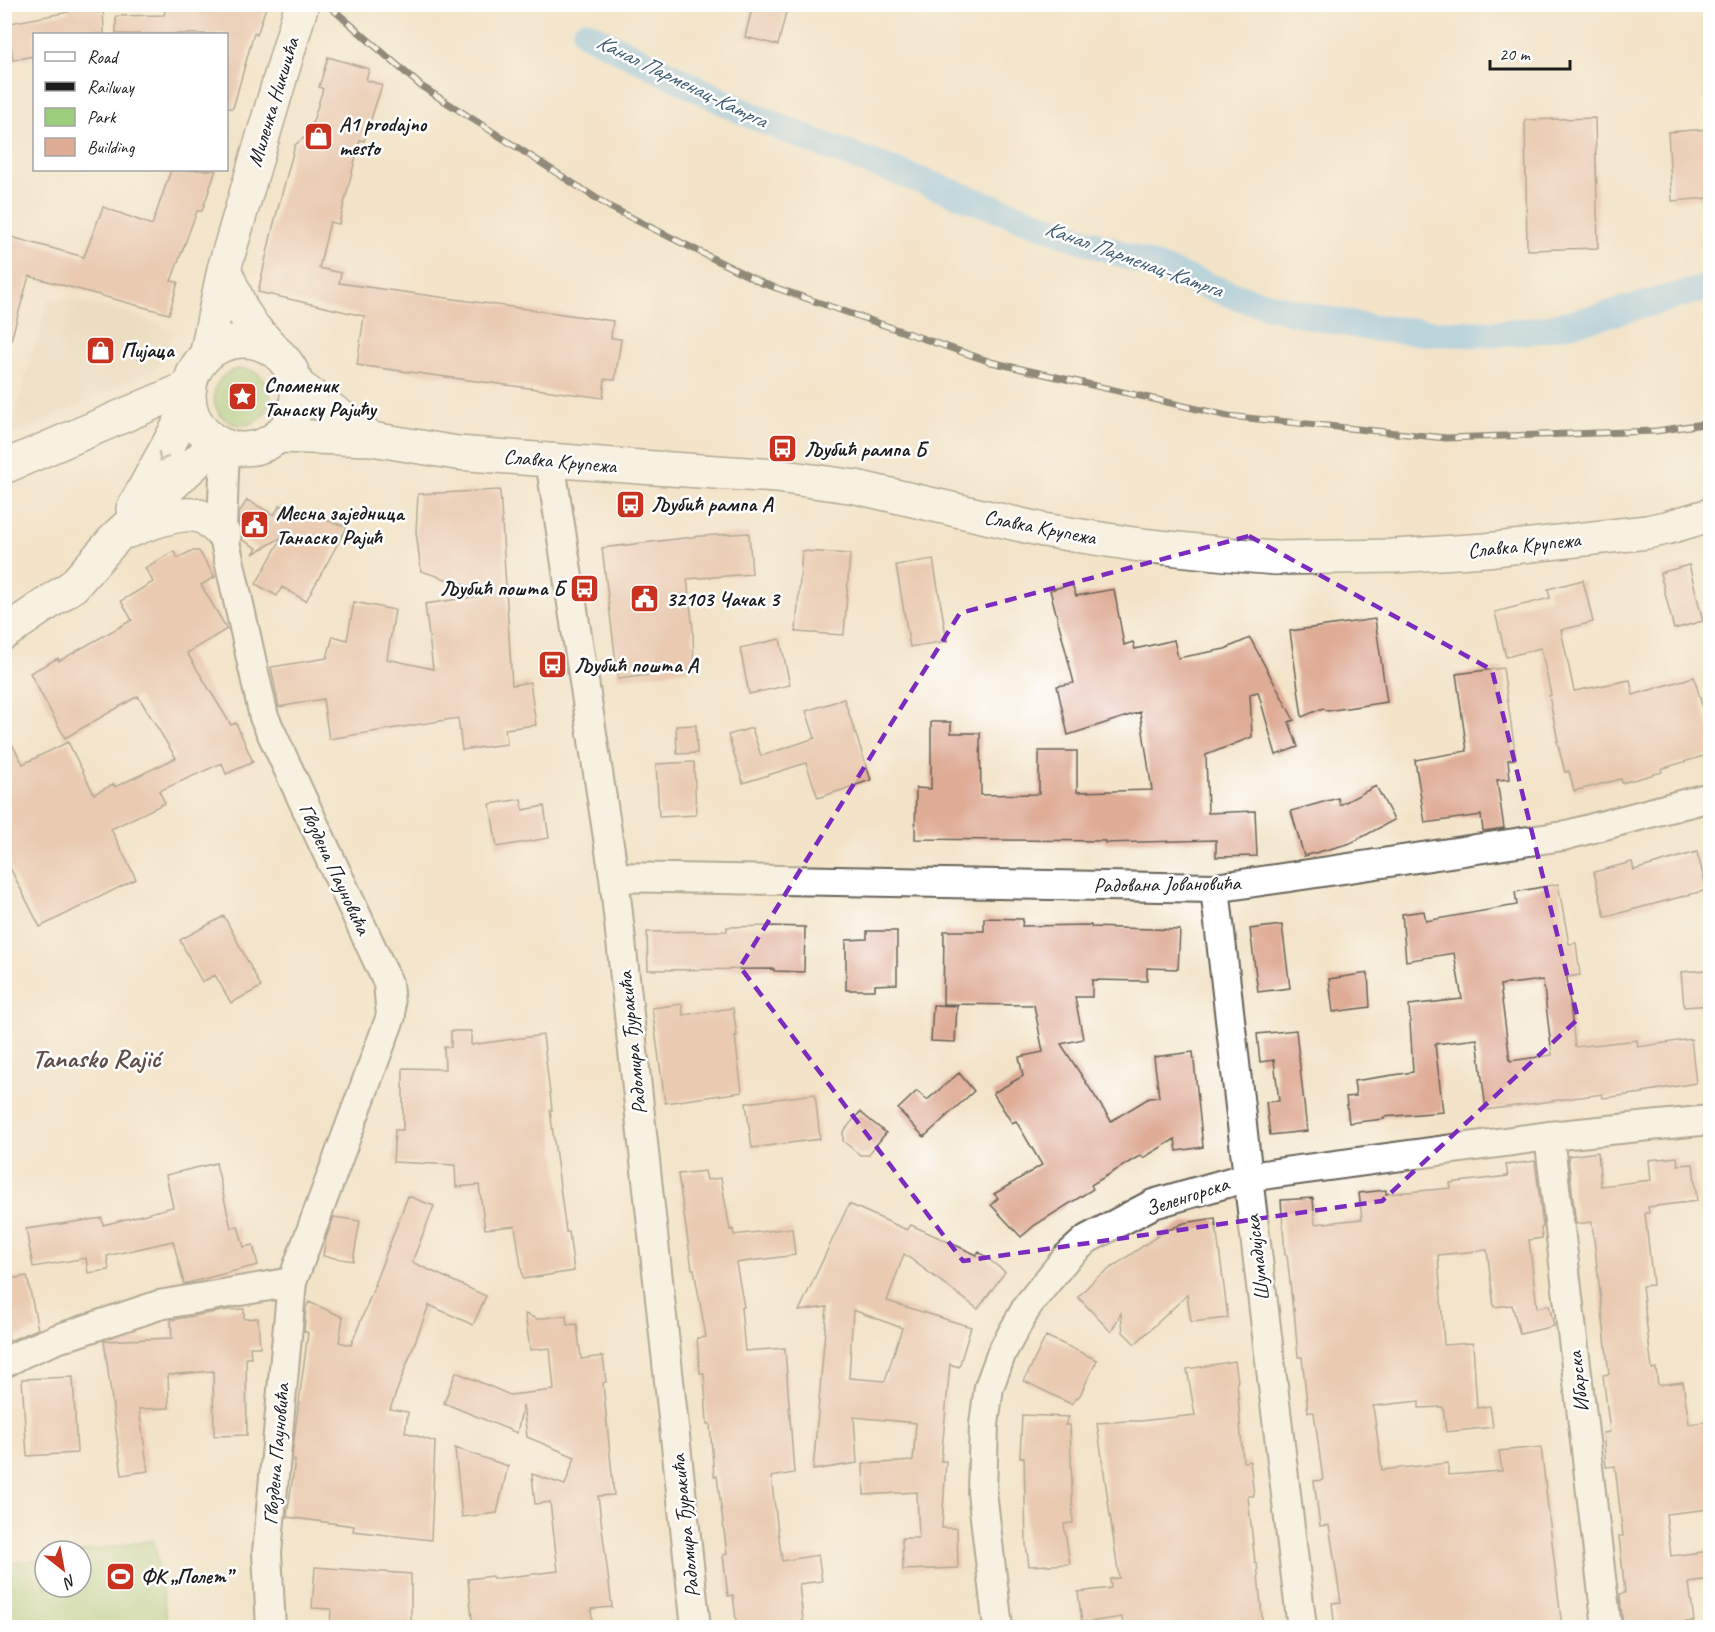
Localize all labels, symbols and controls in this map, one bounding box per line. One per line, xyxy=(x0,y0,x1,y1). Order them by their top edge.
water label: Канал Парменац-Катрга xyxy=(592,28,773,135)
legend xyxy=(33,33,228,171)
street label: Миленка Никшића xyxy=(241,33,305,170)
scale bar xyxy=(1490,33,1570,71)
text: 20 m xyxy=(1499,43,1532,65)
text: Road xyxy=(87,46,120,68)
text: Railway xyxy=(87,76,135,98)
text: Park xyxy=(87,106,117,128)
place label: A1 prodajno mesto xyxy=(339,111,428,161)
shop icon: A1 prodajno mesto xyxy=(302,120,334,152)
text: Building xyxy=(87,136,136,158)
water label: Канал Парменац-Катрга xyxy=(1041,214,1228,305)
shop icon: Пијаца xyxy=(84,334,116,366)
place label: Пијаца xyxy=(121,337,176,363)
place label: Споменик Танаску Рајићу xyxy=(264,372,378,422)
place icon: Споменик Танаску Рајићу xyxy=(227,381,259,413)
bus stop icon: Љубић рампа Б xyxy=(767,433,799,465)
place label: Љубић рампа Б xyxy=(804,436,930,462)
street label: Славка Крупежа xyxy=(503,443,619,479)
one-way arrow xyxy=(158,450,169,461)
bus stop icon: Љубић рампа А xyxy=(614,488,646,520)
place label: Љубић рампа А xyxy=(651,491,774,517)
place label: Месна заједница Танаско Рајић xyxy=(276,500,406,550)
street label: Славка Крупежа xyxy=(982,503,1100,551)
public building icon: Месна заједница Танаско Рајић xyxy=(239,509,271,541)
street label: Славка Крупежа xyxy=(1466,526,1583,564)
bus stop icon: Љубић пошта Б xyxy=(569,572,601,604)
place label: Љубић пошта Б xyxy=(440,575,568,601)
public building icon: 32103 Чачак 3 xyxy=(629,583,661,615)
place label: 32103 Чачак 3 xyxy=(666,586,782,612)
bus stop icon: Љубић пошта А xyxy=(537,649,569,681)
place label: Љубић пошта А xyxy=(574,652,699,678)
street label: Гвоздена Пауновића xyxy=(293,799,377,940)
street label: Радована Јовановића xyxy=(1093,870,1243,898)
street label: Радомира Ђуракића xyxy=(611,968,653,1116)
district label: Tanasko Rajić xyxy=(32,1041,164,1075)
street label: Зеленгорска xyxy=(1142,1170,1234,1222)
street label: Шумадијска xyxy=(1239,1212,1275,1302)
street label: Ибарска xyxy=(1561,1349,1595,1414)
street label: Гвоздена Пауновића xyxy=(257,1380,295,1526)
street label: Радомира Ђуракића xyxy=(664,1451,706,1599)
north arrow xyxy=(33,1539,93,1599)
sports icon: ФК „Полет” xyxy=(104,1560,136,1592)
place label: ФК „Полет” xyxy=(141,1563,237,1589)
text: N xyxy=(58,1570,80,1594)

